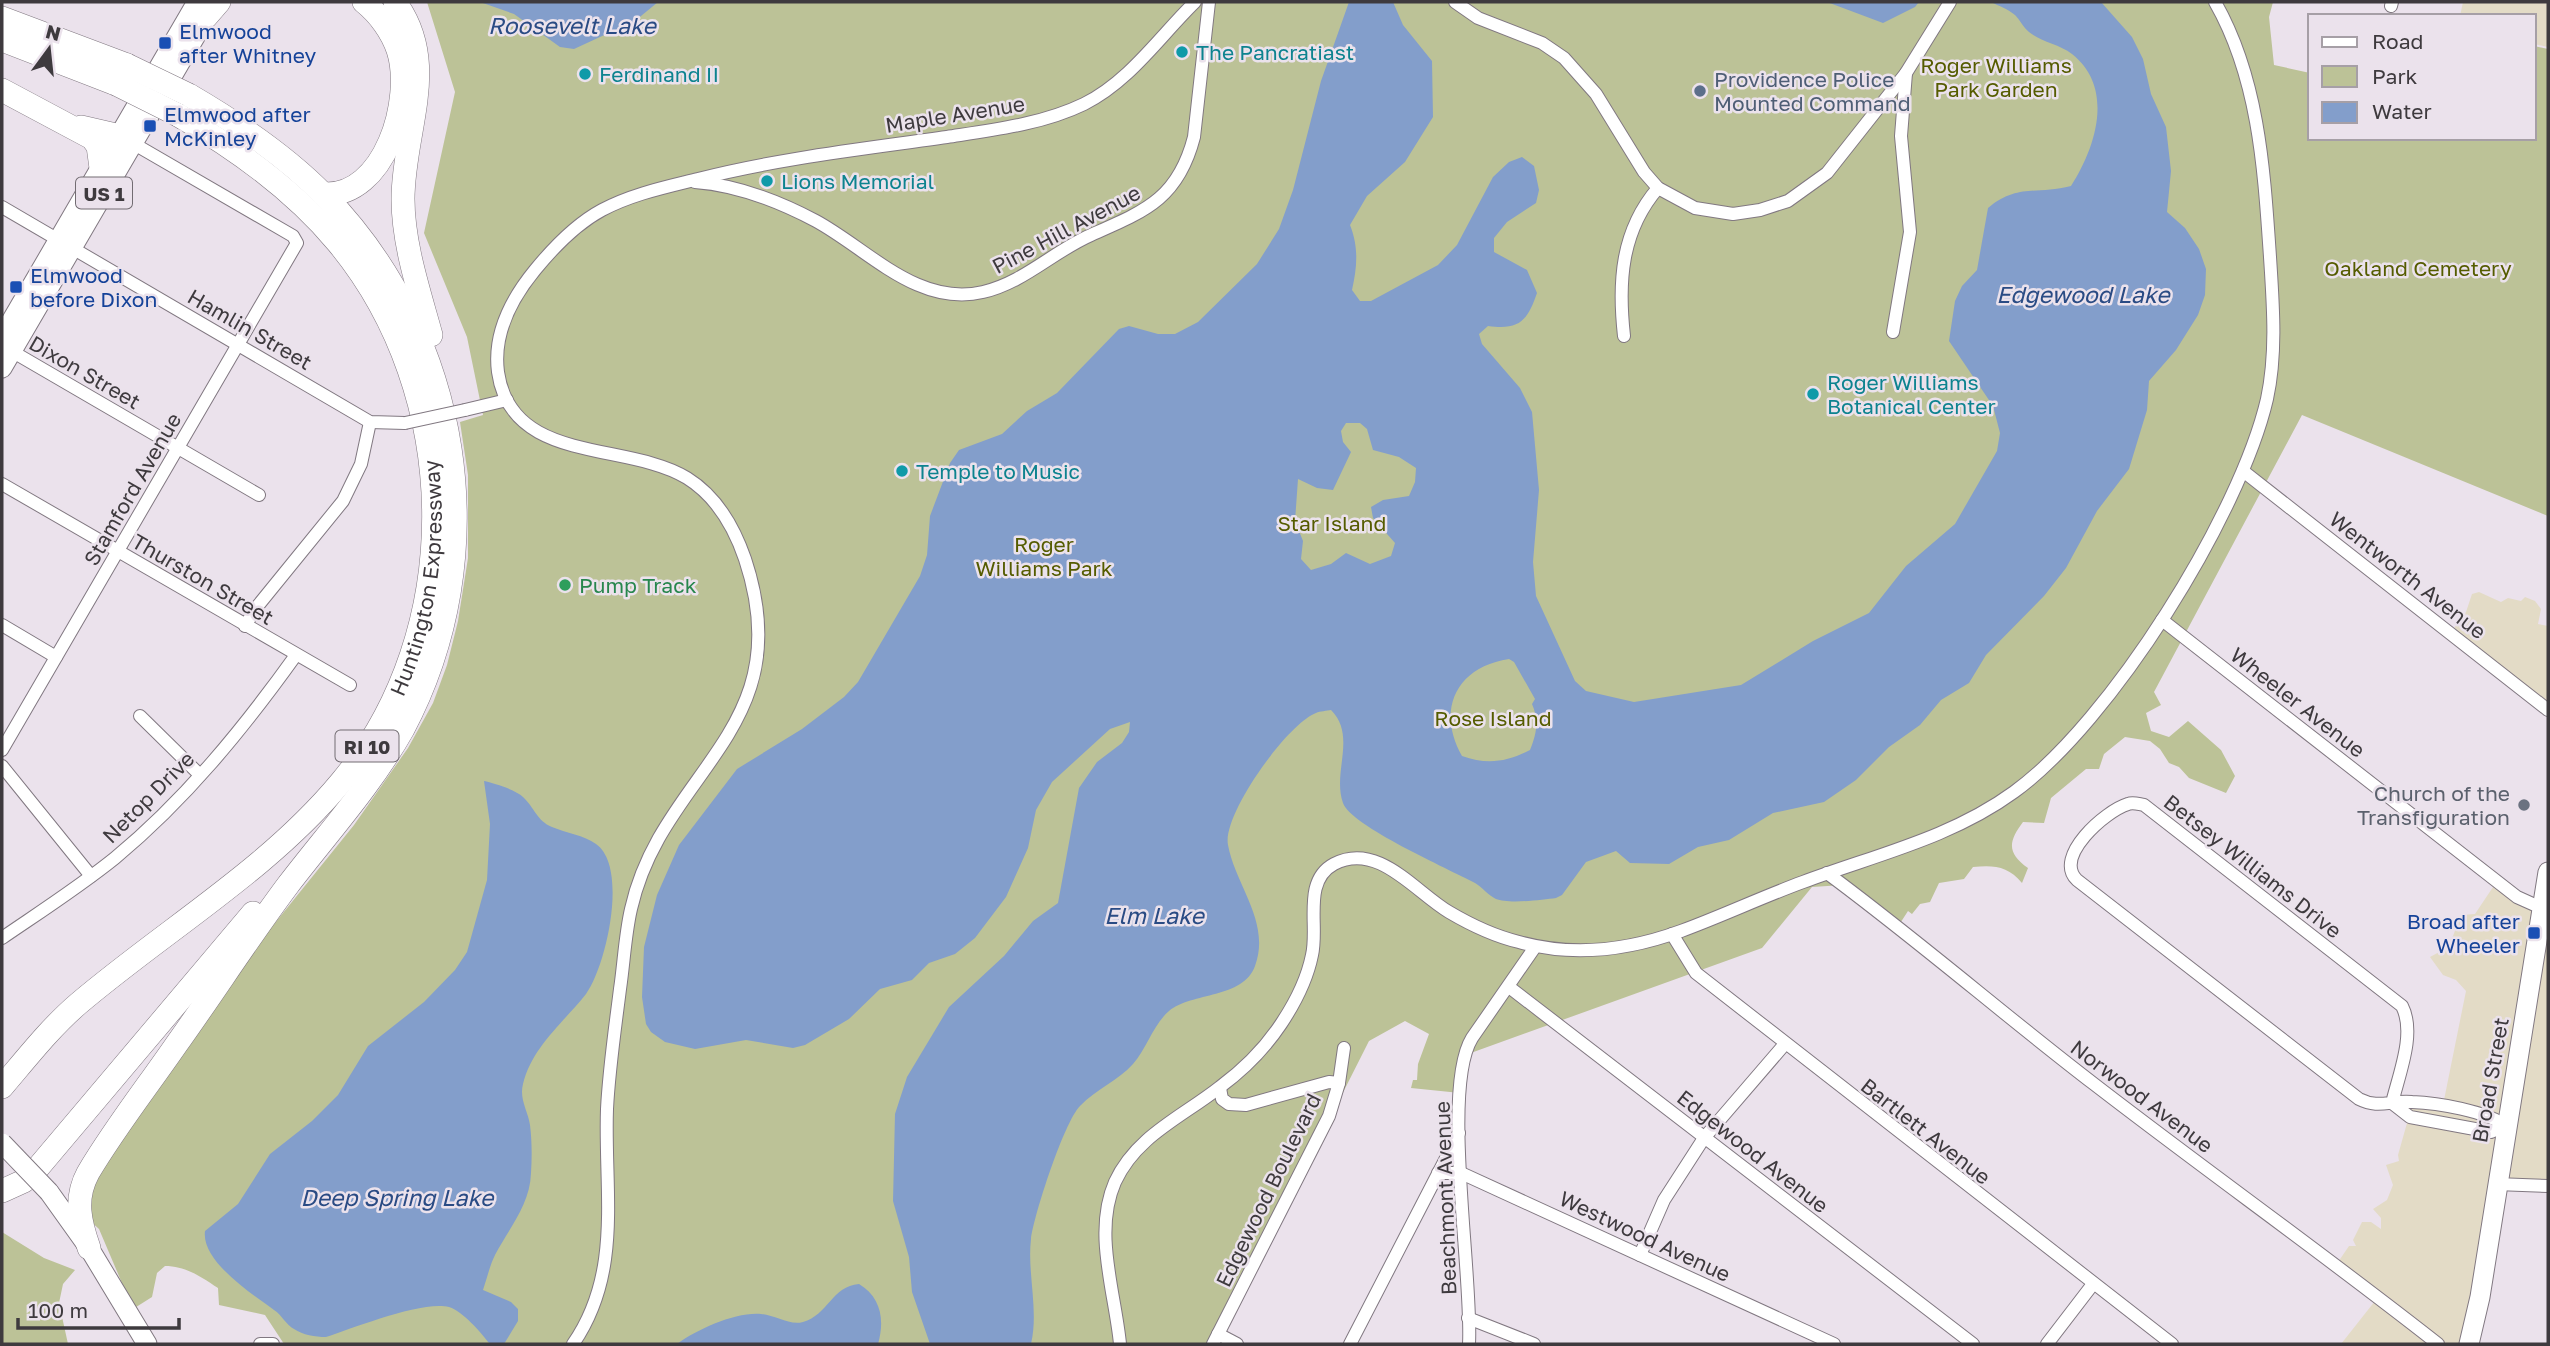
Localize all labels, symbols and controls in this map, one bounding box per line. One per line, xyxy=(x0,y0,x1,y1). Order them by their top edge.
water label: Roosevelt Lake xyxy=(488,11,658,39)
north arrow xyxy=(14,14,84,84)
legend xyxy=(2308,14,2536,140)
place label: Elmwood after Whitney xyxy=(179,18,317,68)
text: N xyxy=(44,19,63,45)
text: Road xyxy=(2372,28,2423,54)
marker: Elmwood after Whitney xyxy=(157,35,173,51)
place label: The Pancratiast xyxy=(1196,39,1354,65)
marker: The Pancratiast xyxy=(1174,44,1190,60)
park label: Roger Williams Park Garden xyxy=(1920,52,2072,102)
place label: Ferdinand II xyxy=(599,61,719,87)
text: Park xyxy=(2372,63,2418,89)
marker: Ferdinand II xyxy=(577,66,593,82)
place label: Providence Police Mounted Command xyxy=(1714,66,1911,116)
marker: Providence Police Mounted Command xyxy=(1692,83,1708,99)
street label: Maple Avenue xyxy=(883,90,1027,138)
text: Water xyxy=(2372,98,2432,124)
place label: Elmwood after McKinley xyxy=(164,101,311,151)
marker: Elmwood after McKinley xyxy=(142,118,158,134)
place label: Lions Memorial xyxy=(781,168,934,194)
marker: Lions Memorial xyxy=(759,173,775,189)
road number: US 1 xyxy=(76,178,132,209)
street label: Pine Hill Avenue xyxy=(987,179,1145,279)
park label: Oakland Cemetery xyxy=(2324,255,2512,281)
place label: Elmwood before Dixon xyxy=(30,262,157,312)
marker: Elmwood before Dixon xyxy=(8,279,24,295)
water label: Edgewood Lake xyxy=(1996,280,2171,308)
street label: Hamlin Street xyxy=(183,283,317,375)
street label: Dixon Street xyxy=(25,330,145,414)
place label: Roger Williams Botanical Center xyxy=(1827,369,1996,419)
marker: Roger Williams Botanical Center xyxy=(1805,386,1821,402)
street label: Stamford Avenue xyxy=(78,408,186,570)
street label: Huntington Expressway xyxy=(384,458,447,700)
place label: Temple to Music xyxy=(916,458,1080,484)
marker: Temple to Music xyxy=(894,463,910,479)
street label: Wentworth Avenue xyxy=(2325,506,2491,644)
park label: Star Island xyxy=(1278,510,1386,536)
street label: Thurston Street xyxy=(128,528,278,630)
park label: Roger Williams Park xyxy=(975,531,1113,581)
place label: Pump Track xyxy=(579,572,697,598)
marker: Pump Track xyxy=(557,577,573,593)
street label: Wheeler Avenue xyxy=(2225,641,2371,763)
park label: Rose Island xyxy=(1434,705,1552,731)
road number: RI 10 xyxy=(336,730,398,762)
street label: Netop Drive xyxy=(97,746,199,848)
place label: Church of the Transfiguration xyxy=(2357,780,2510,830)
street label: Betsey Williams Drive xyxy=(2159,789,2347,943)
marker: Church of the Transfiguration xyxy=(2516,797,2532,813)
water label: Elm Lake xyxy=(1104,901,1206,929)
place label: Broad after Wheeler xyxy=(2407,908,2520,958)
marker: Broad after Wheeler xyxy=(2526,925,2542,941)
street label: Broad Street xyxy=(2466,1015,2514,1145)
street label: Norwood Avenue xyxy=(2066,1034,2218,1158)
street label: Bartlett Avenue xyxy=(1856,1072,1996,1190)
street label: Edgewood Avenue xyxy=(1672,1084,1834,1218)
street label: Edgewood Boulevard xyxy=(1210,1089,1326,1291)
street label: Beachmont Avenue xyxy=(1429,1101,1461,1295)
water label: Deep Spring Lake xyxy=(301,1183,495,1211)
street label: Westwood Avenue xyxy=(1555,1185,1735,1287)
scale bar xyxy=(18,1286,178,1330)
text: 100 m xyxy=(28,1297,88,1323)

